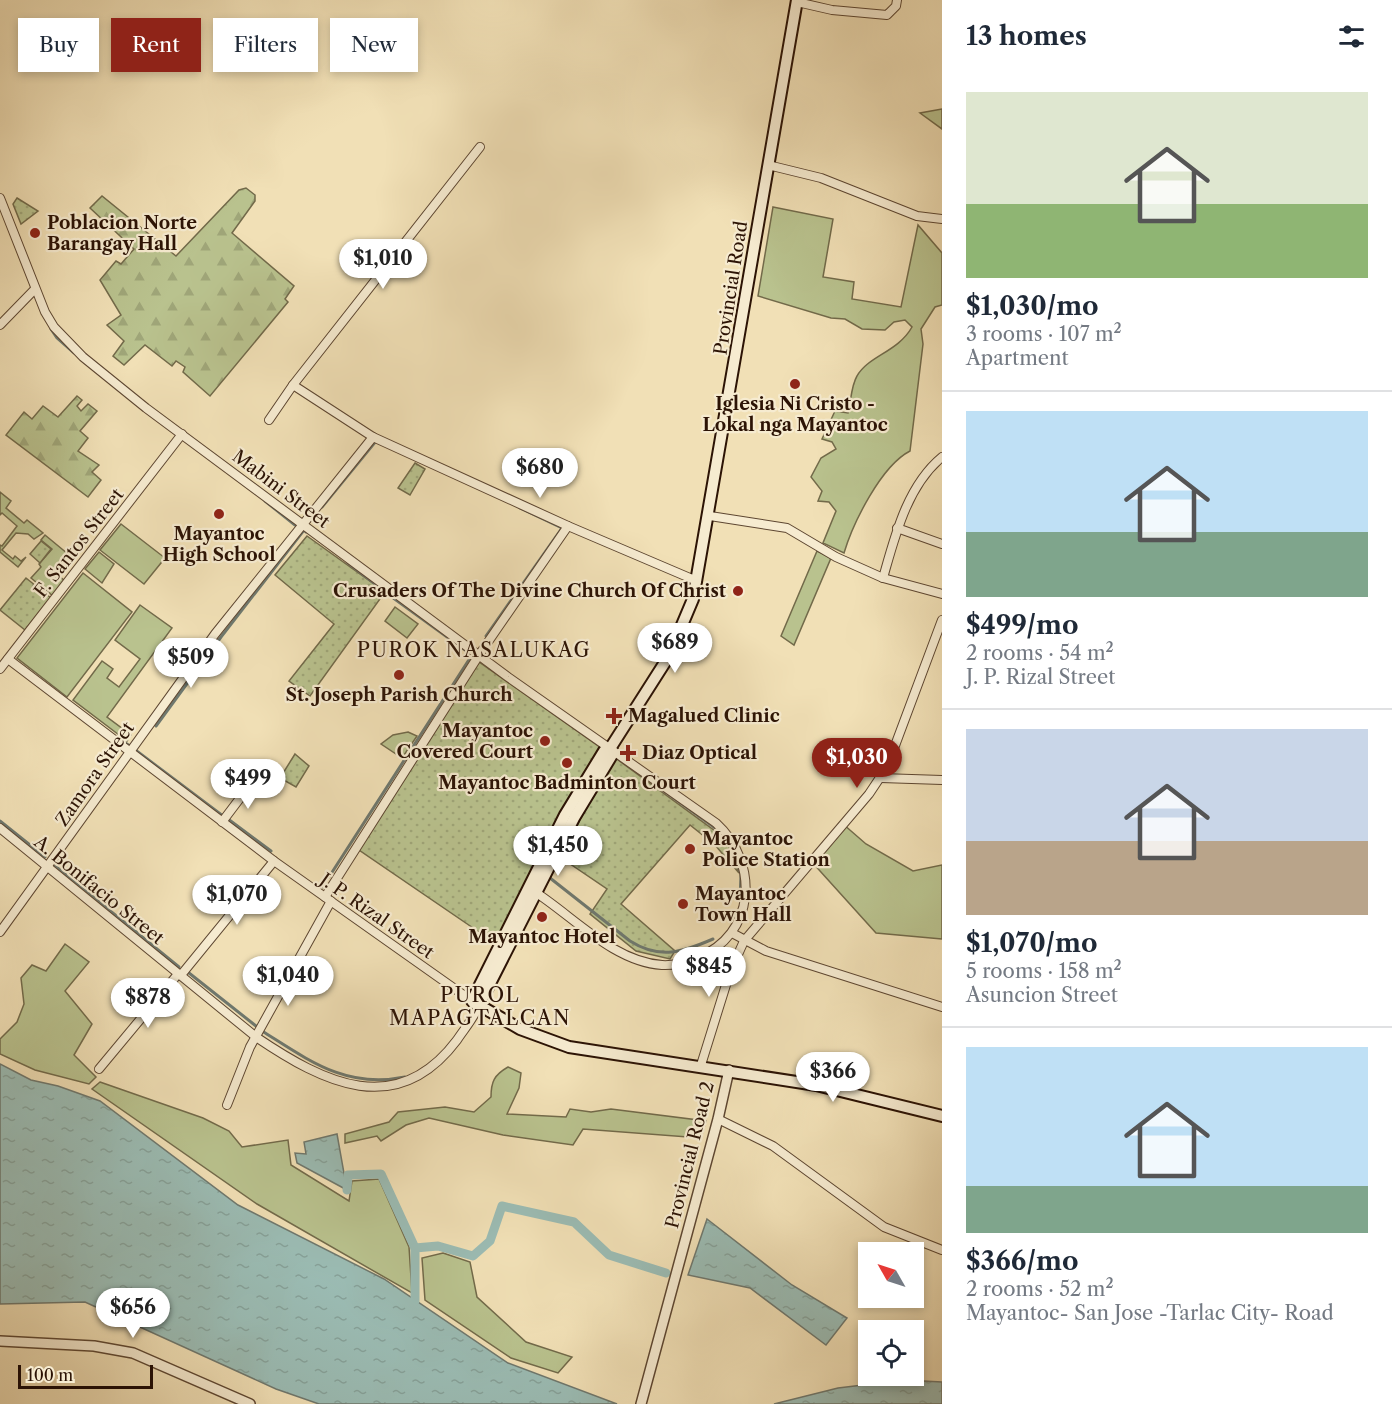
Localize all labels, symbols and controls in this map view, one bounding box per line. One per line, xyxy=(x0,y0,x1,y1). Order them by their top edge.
chip: Buy xyxy=(18,18,99,72)
chip: Rent xyxy=(111,18,201,72)
chip: Filters xyxy=(213,18,318,72)
chip: New xyxy=(330,18,418,72)
text: 13 homes xyxy=(966,20,1087,52)
icon: filters xyxy=(1335,20,1368,53)
icon: home xyxy=(1113,131,1221,239)
place label: Poblacion Norte Barangay Hall xyxy=(47,212,197,255)
street label: Provincial Road xyxy=(710,219,752,357)
marker: Poblacion Norte Barangay Hall xyxy=(28,226,42,240)
pin: $1,010 xyxy=(334,239,432,290)
text: $1,010 xyxy=(353,246,413,270)
text: $1,030/mo xyxy=(966,290,1099,322)
text: 3 rooms · 107 m² xyxy=(966,322,1122,346)
text: Apartment xyxy=(966,346,1069,370)
marker: Iglesia Ni Cristo - Lokal nga Mayantoc xyxy=(788,377,802,391)
place label: Iglesia Ni Cristo - Lokal nga Mayantoc xyxy=(702,393,888,436)
street label: Mabini Street xyxy=(228,445,335,533)
pin: $680 xyxy=(504,448,576,499)
icon: home xyxy=(1113,450,1221,558)
text: $680 xyxy=(516,455,564,479)
street label: F. Santos Street xyxy=(30,484,129,602)
marker: Mayantoc High School xyxy=(212,507,226,521)
place label: Mayantoc High School xyxy=(162,523,276,566)
place label: Crusaders Of The Divine Church Of Christ xyxy=(333,580,727,602)
marker: Crusaders Of The Divine Church Of Christ xyxy=(731,584,745,598)
text: $499/mo xyxy=(966,609,1078,641)
pin: $689 xyxy=(639,623,711,674)
text: $689 xyxy=(651,630,699,654)
pin: $509 xyxy=(155,638,227,689)
district label: PUROK NASALUKAG xyxy=(357,638,591,662)
text: 2 rooms · 54 m² xyxy=(966,641,1114,665)
text: $509 xyxy=(168,645,214,669)
text: J. P. Rizal Street xyxy=(966,665,1115,689)
marker: St. Joseph Parish Church xyxy=(392,668,406,682)
place label: St. Joseph Parish Church xyxy=(286,684,513,706)
place label: Magalued Clinic xyxy=(628,705,780,727)
marker: Magalued Clinic xyxy=(605,707,623,725)
street label: Zamora Street xyxy=(51,717,139,830)
place label: Mayantoc Covered Court xyxy=(396,720,534,763)
marker: Mayantoc Covered Court xyxy=(538,734,552,748)
pin: $1,030 xyxy=(808,738,906,789)
place label: Diaz Optical xyxy=(642,742,757,764)
marker: Diaz Optical xyxy=(619,744,637,762)
text: $1,030 xyxy=(826,745,888,769)
marker: Mayantoc Badminton Court xyxy=(560,756,574,770)
pin: $499 xyxy=(212,759,284,810)
text: $499 xyxy=(225,766,271,790)
icon: home xyxy=(1113,768,1221,876)
place label: Mayantoc Badminton Court xyxy=(438,772,696,794)
pin: $1,450 xyxy=(509,826,607,877)
place label: Mayantoc Police Station xyxy=(702,828,831,871)
street label: A. Bonifacio Street xyxy=(29,830,169,950)
text: $1,450 xyxy=(527,833,589,857)
marker: Mayantoc Police Station xyxy=(683,842,697,856)
street label: J. P. Rizal Street xyxy=(313,867,439,964)
pin: $1,070 xyxy=(188,875,286,926)
text: $1,070 xyxy=(206,882,268,906)
place label: Mayantoc Town Hall xyxy=(695,883,792,926)
marker: Mayantoc Town Hall xyxy=(676,897,690,911)
marker: Mayantoc Hotel xyxy=(535,910,549,924)
place label: Mayantoc Hotel xyxy=(468,926,616,948)
text: $1,070/mo xyxy=(966,927,1097,959)
pin: $845 xyxy=(673,947,745,998)
text: $845 xyxy=(686,954,732,978)
pin: $1,040 xyxy=(239,956,337,1007)
text: 5 rooms · 158 m² xyxy=(966,959,1122,983)
text: $1,040 xyxy=(257,963,319,987)
pin: $878 xyxy=(112,978,184,1029)
district label: PUROL MAPAGTALCAN xyxy=(389,983,571,1030)
text: Asuncion Street xyxy=(966,983,1118,1007)
text: $878 xyxy=(125,985,171,1009)
pin: $366 xyxy=(797,1052,869,1103)
text: $366 xyxy=(810,1059,856,1083)
street label: Provincial Road 2 xyxy=(661,1079,719,1231)
icon: home xyxy=(1113,1086,1221,1194)
north arrow xyxy=(858,1242,924,1308)
map controls xyxy=(858,1242,924,1386)
text: $366/mo xyxy=(966,1245,1078,1277)
text: 2 rooms · 52 m² xyxy=(966,1277,1114,1301)
pin: $656 xyxy=(97,1288,169,1339)
text: $656 xyxy=(110,1295,156,1319)
text: Mayantoc- San Jose -Tarlac City- Road xyxy=(966,1301,1334,1325)
button: locate xyxy=(858,1320,924,1386)
scale bar xyxy=(18,1362,153,1390)
text: 100 m xyxy=(27,1365,73,1385)

